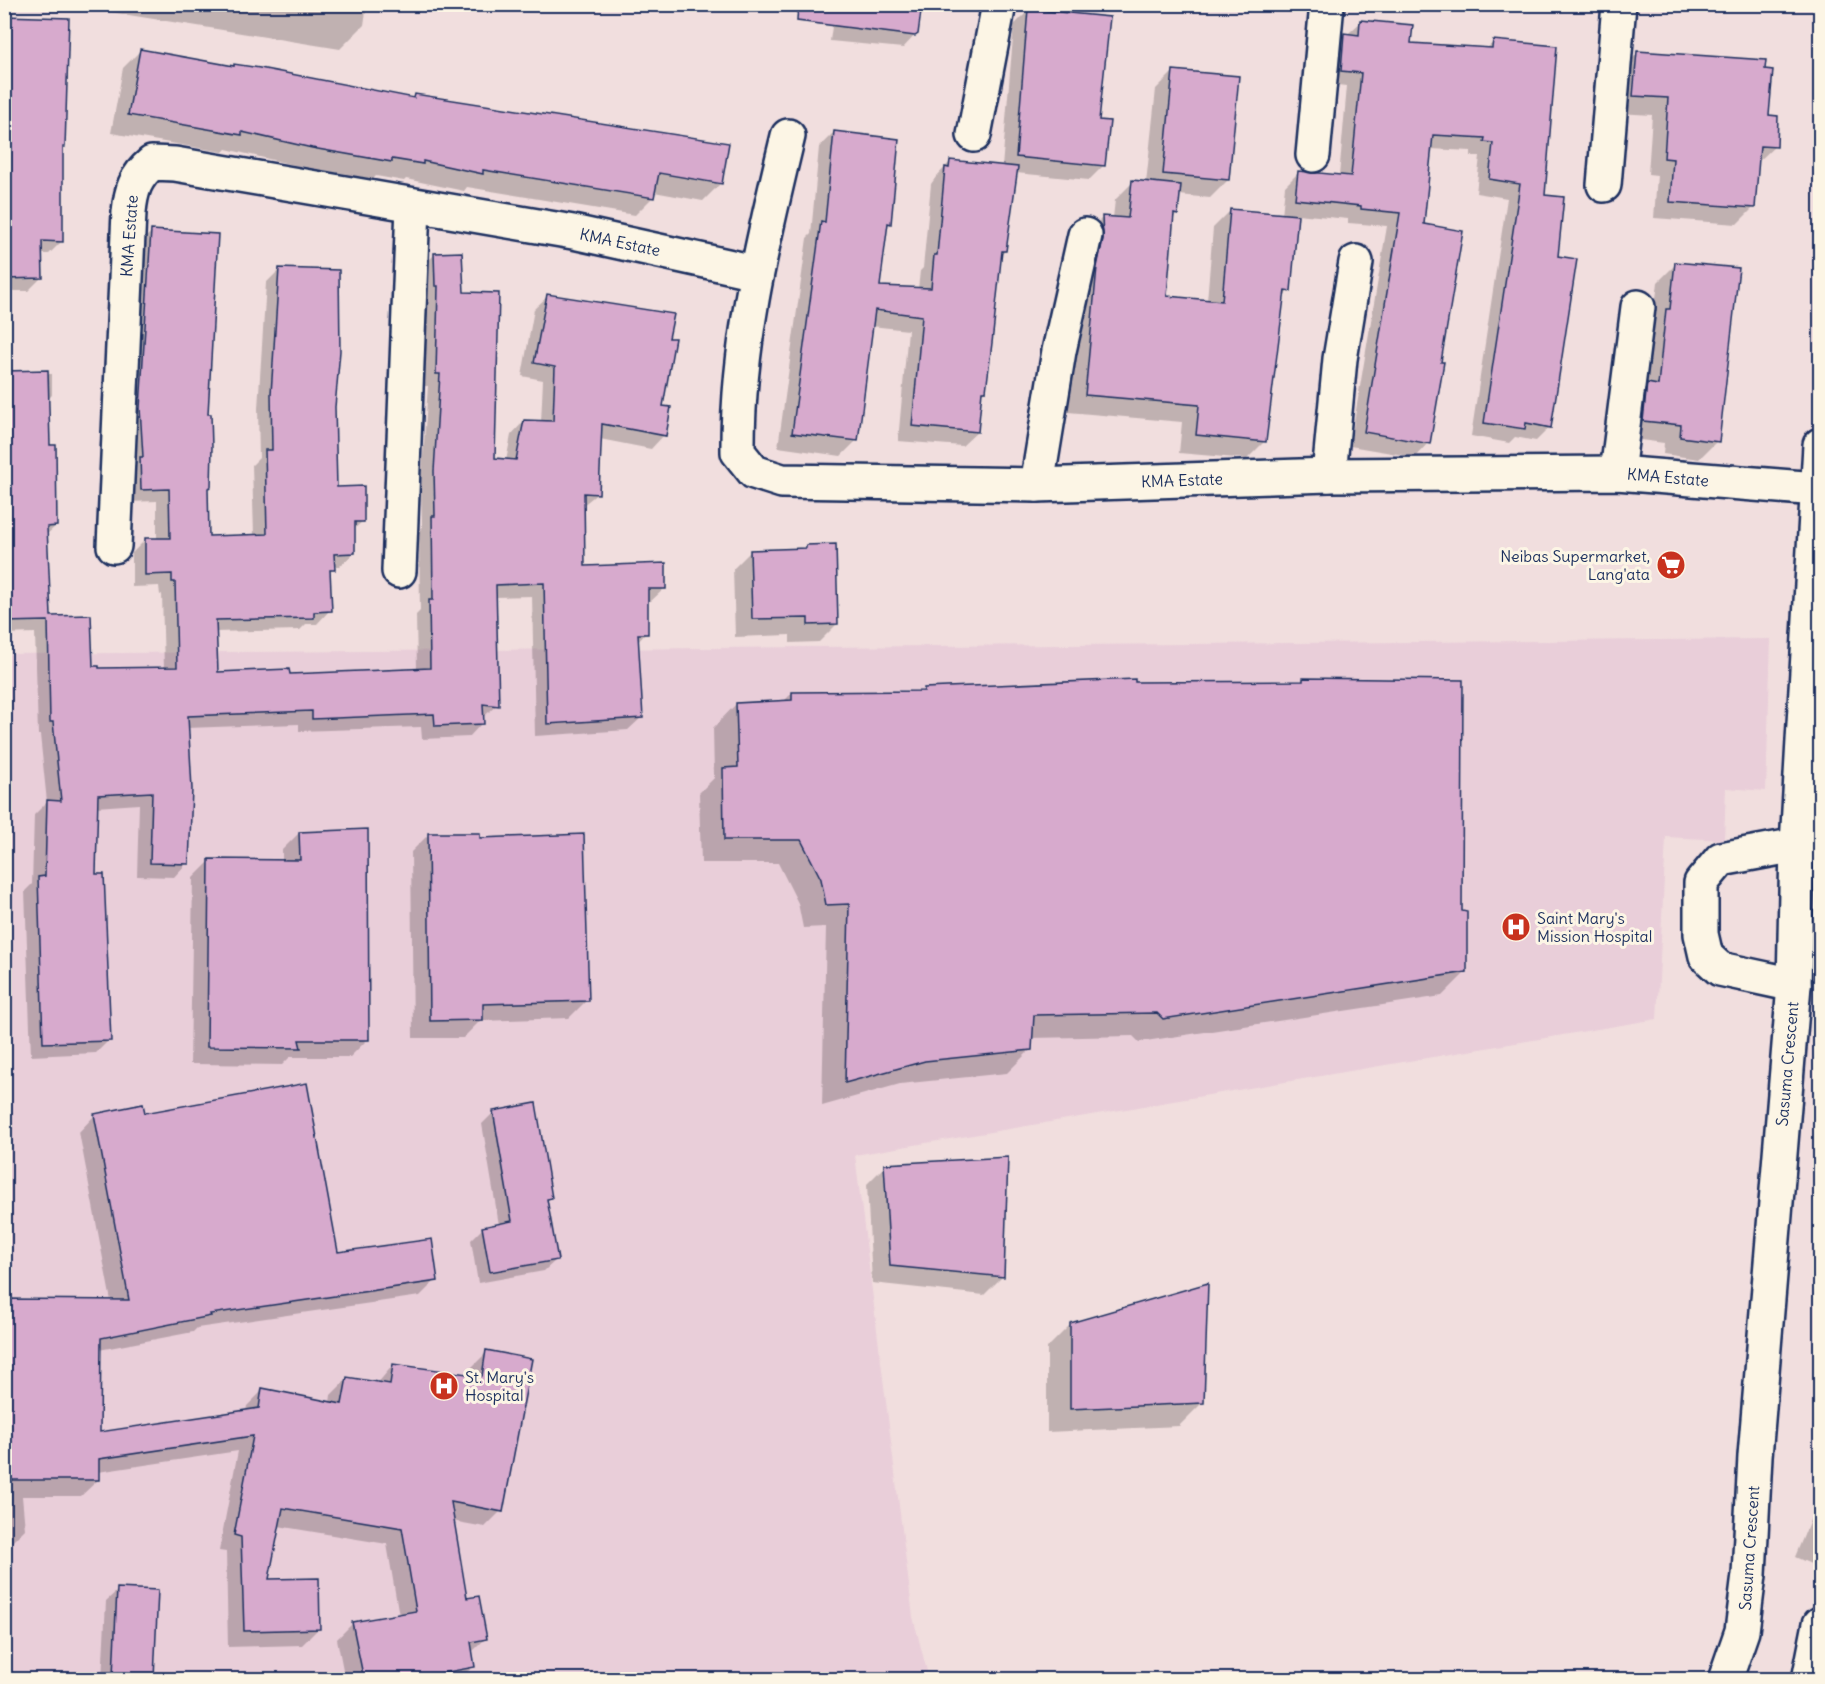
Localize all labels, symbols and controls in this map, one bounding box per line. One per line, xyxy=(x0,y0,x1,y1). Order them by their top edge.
street label: KMA Estate xyxy=(116,194,142,278)
street label: KMA Estate xyxy=(578,224,662,260)
street label: KMA Estate xyxy=(1626,463,1710,491)
street label: KMA Estate xyxy=(1141,469,1223,491)
place label: Neibas Supermarket, Lang'ata xyxy=(1500,546,1650,584)
supermarket icon: Neibas Supermarket, Lang'ata xyxy=(1655,549,1687,581)
place label: Saint Mary's Mission Hospital xyxy=(1537,908,1652,946)
hospital icon: Saint Mary's Mission Hospital xyxy=(1500,911,1532,943)
street label: Sasuma Crescent xyxy=(1772,1000,1802,1127)
place label: St. Mary's Hospital xyxy=(465,1367,534,1405)
hospital icon: St. Mary's Hospital xyxy=(428,1370,460,1402)
street label: Sasuma Crescent xyxy=(1735,1484,1763,1611)

